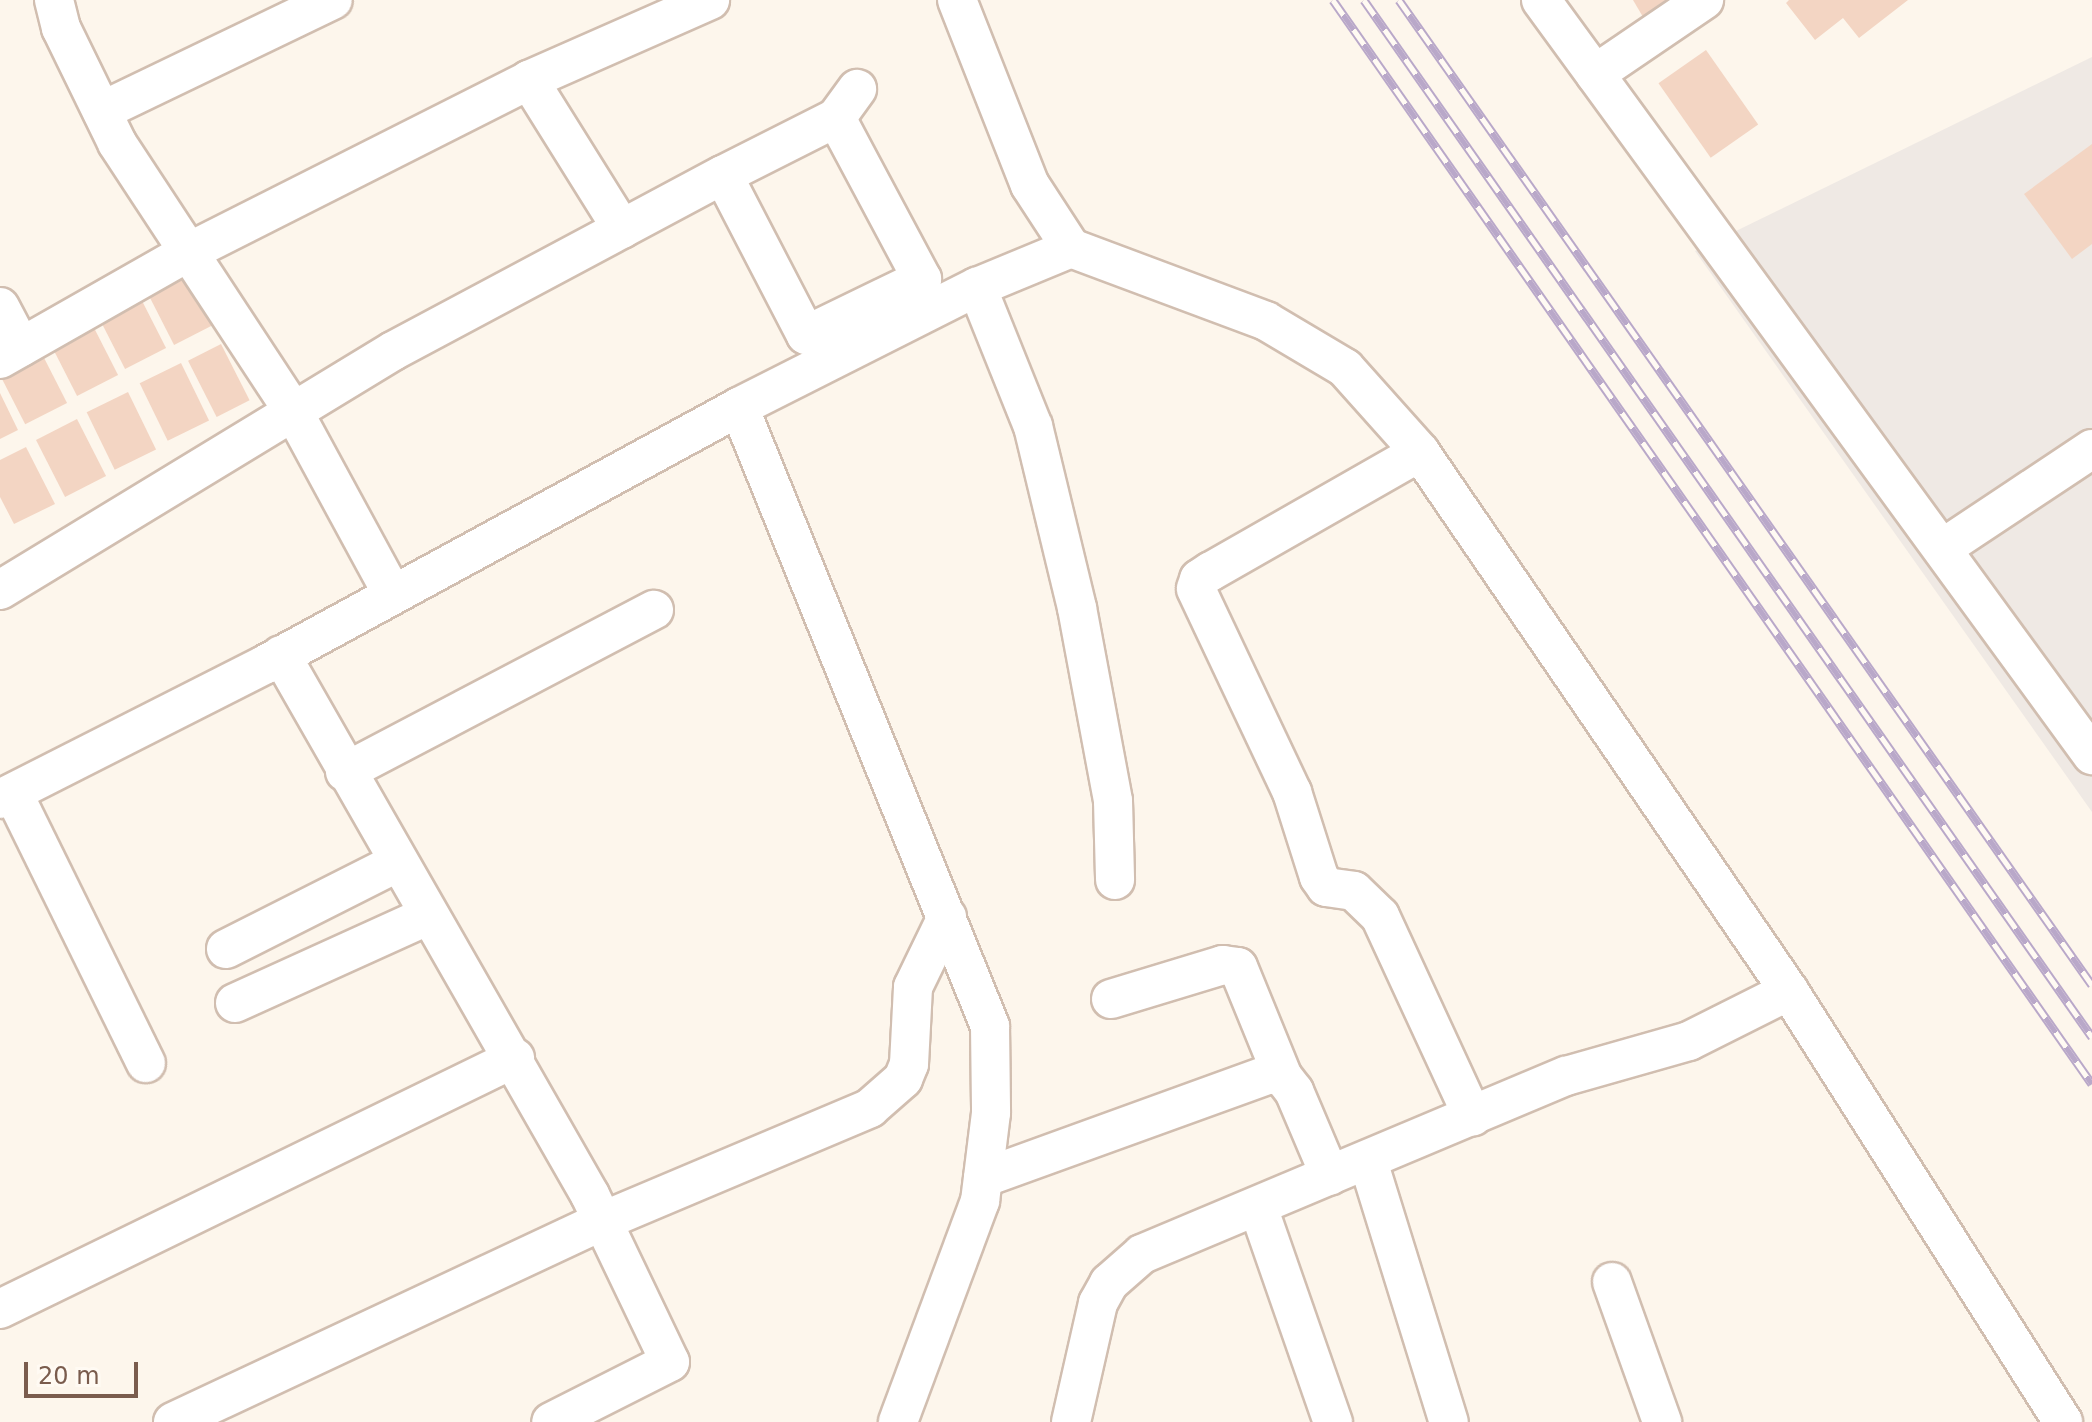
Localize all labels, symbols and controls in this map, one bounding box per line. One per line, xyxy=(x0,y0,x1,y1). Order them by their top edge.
scale bar xyxy=(28,1346,142,1396)
text: 20 m xyxy=(38,1362,100,1390)

